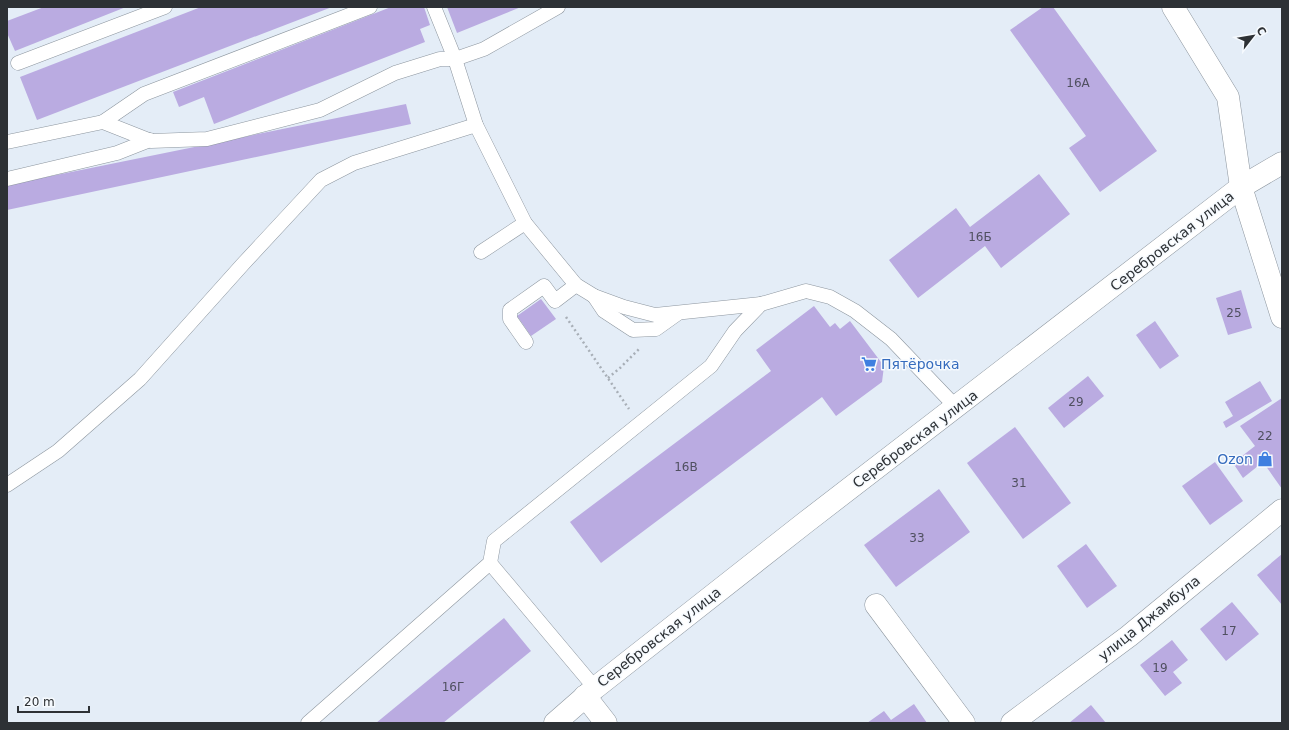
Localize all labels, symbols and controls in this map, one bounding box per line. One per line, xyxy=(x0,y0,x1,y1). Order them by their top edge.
north arrow xyxy=(1233,16,1273,56)
text: С xyxy=(1253,24,1269,38)
house number: 16А xyxy=(1066,76,1091,90)
street label: Серебровская улица xyxy=(1107,188,1237,294)
house number: 16Б xyxy=(968,230,992,244)
house number: 25 xyxy=(1226,306,1242,320)
supermarket icon: Пятёрочка xyxy=(860,355,878,373)
place label: Пятёрочка xyxy=(881,356,959,372)
street label: Серебровская улица xyxy=(849,387,981,491)
house number: 29 xyxy=(1068,395,1084,409)
house number: 22 xyxy=(1257,429,1273,443)
shop icon: Ozon xyxy=(1256,450,1274,468)
place label: Ozon xyxy=(1217,451,1253,467)
house number: 16В xyxy=(674,460,698,474)
house number: 31 xyxy=(1011,476,1027,490)
house number: 33 xyxy=(909,531,925,545)
street label: улица Джамбула xyxy=(1095,572,1203,664)
street label: Серебровская улица xyxy=(594,584,724,690)
house number: 17 xyxy=(1221,624,1237,638)
house number: 19 xyxy=(1152,661,1168,675)
house number: 16Г xyxy=(442,680,464,694)
scale bar xyxy=(18,688,89,714)
text: 20 m xyxy=(24,695,55,709)

